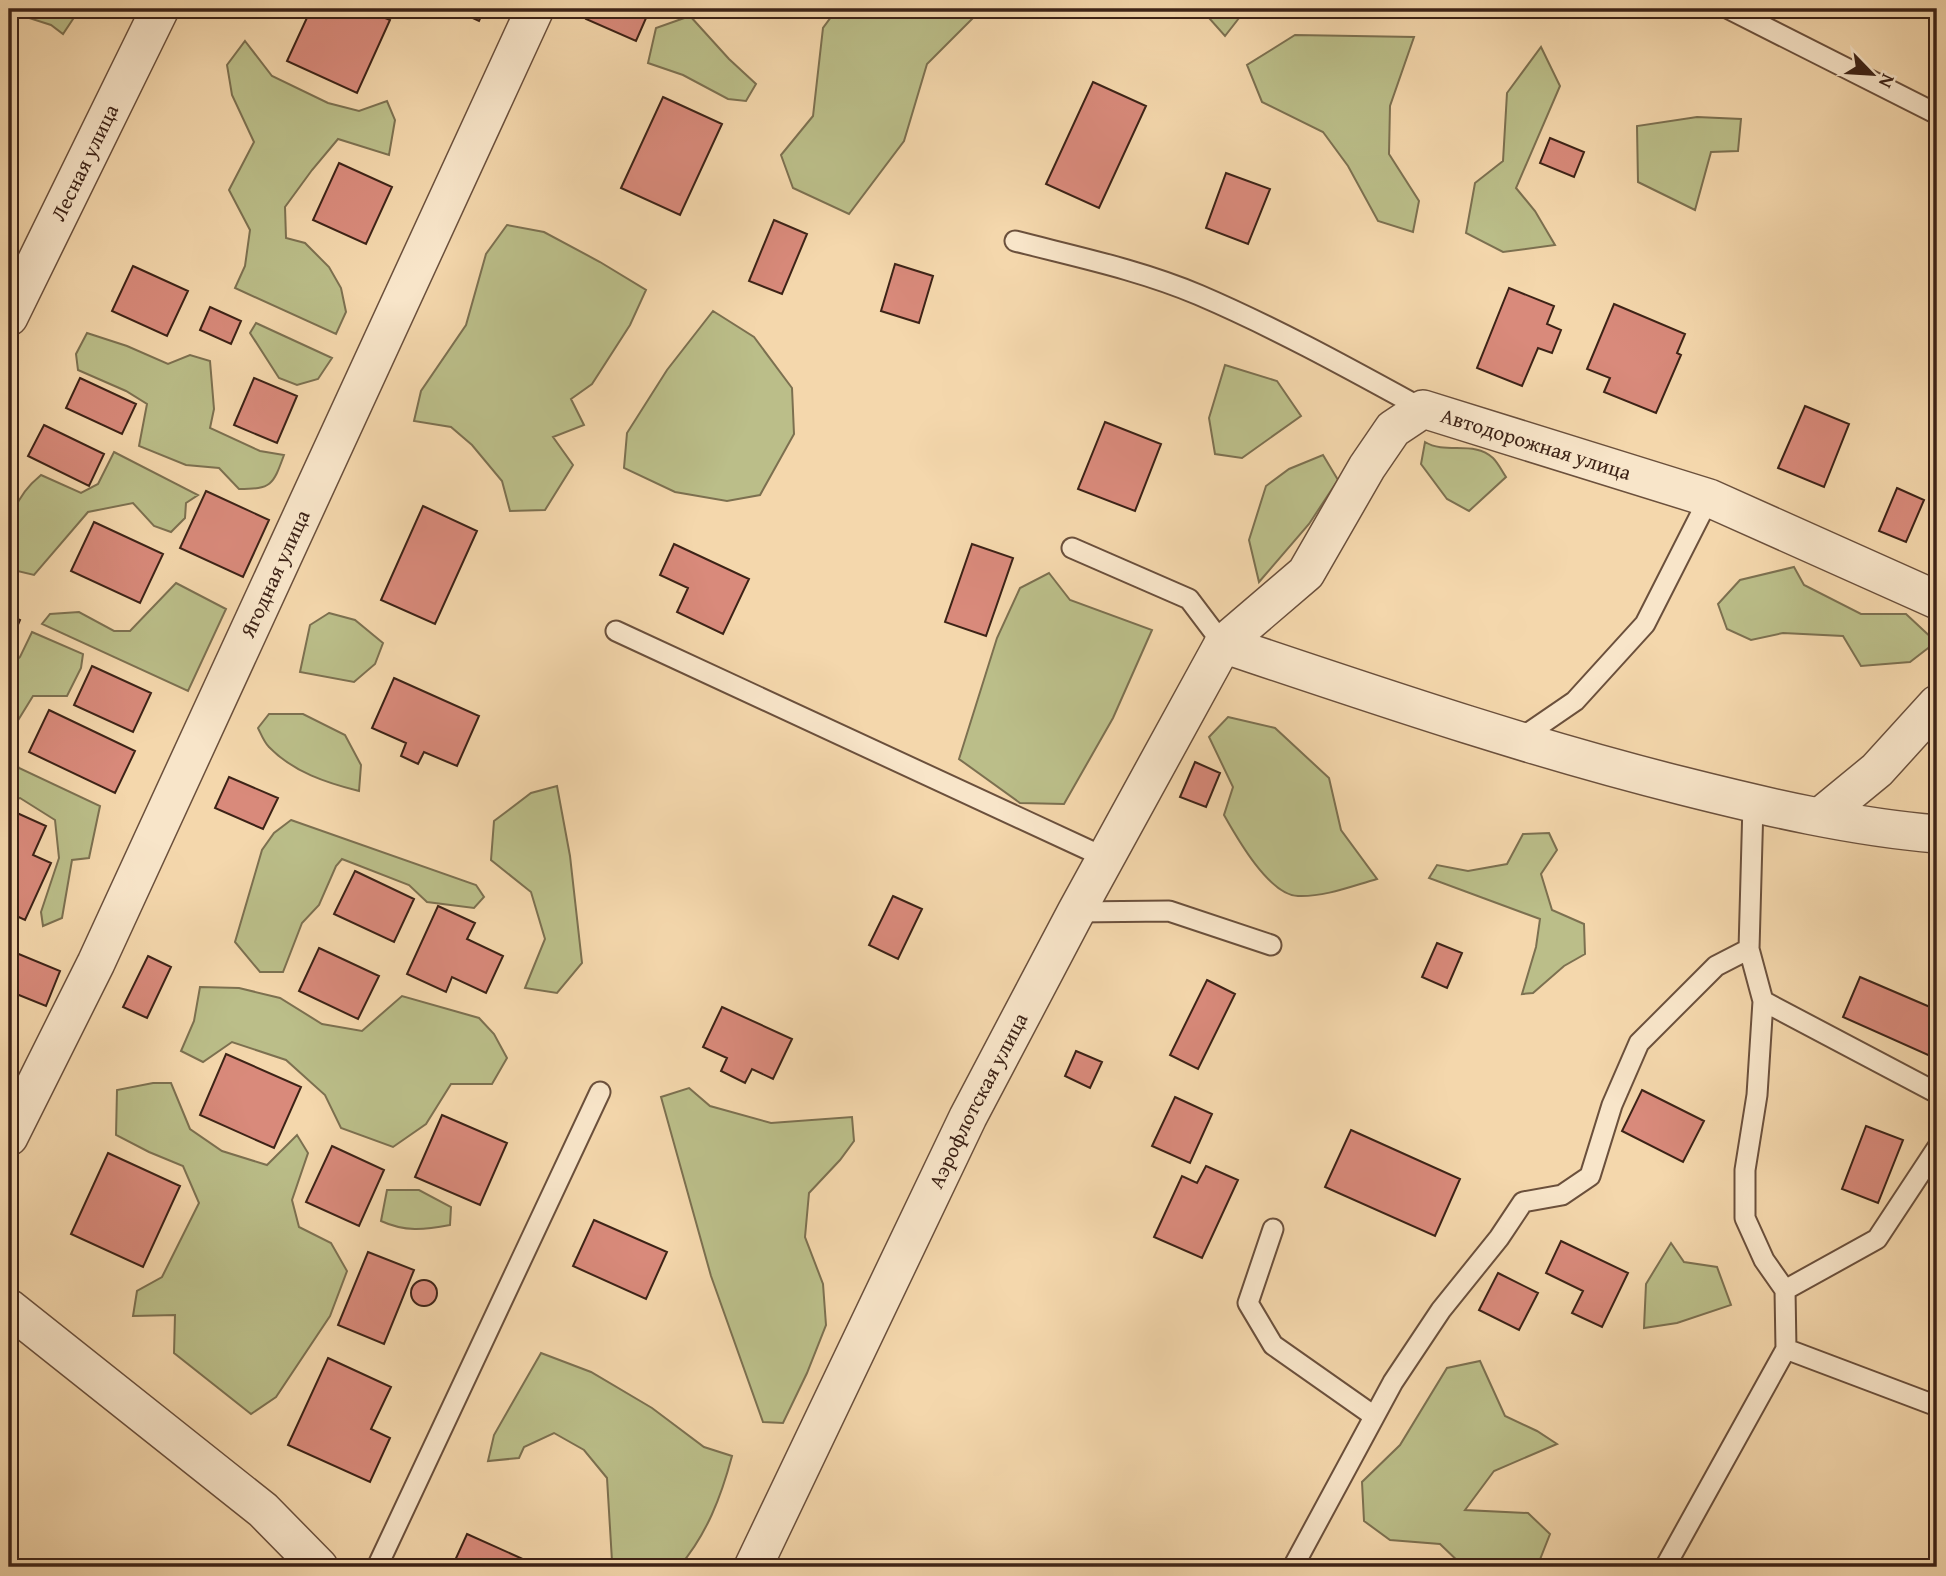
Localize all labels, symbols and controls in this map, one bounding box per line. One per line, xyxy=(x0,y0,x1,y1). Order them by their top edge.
north arrow xyxy=(1838,38,1908,108)
text: N xyxy=(1872,70,1903,93)
street label: Лесная улица xyxy=(42,99,126,226)
street label: Автодорожная улица xyxy=(1437,400,1635,488)
street label: Ягодная улица xyxy=(231,505,317,643)
street label: Аэрофлотская улица xyxy=(920,1007,1035,1193)

